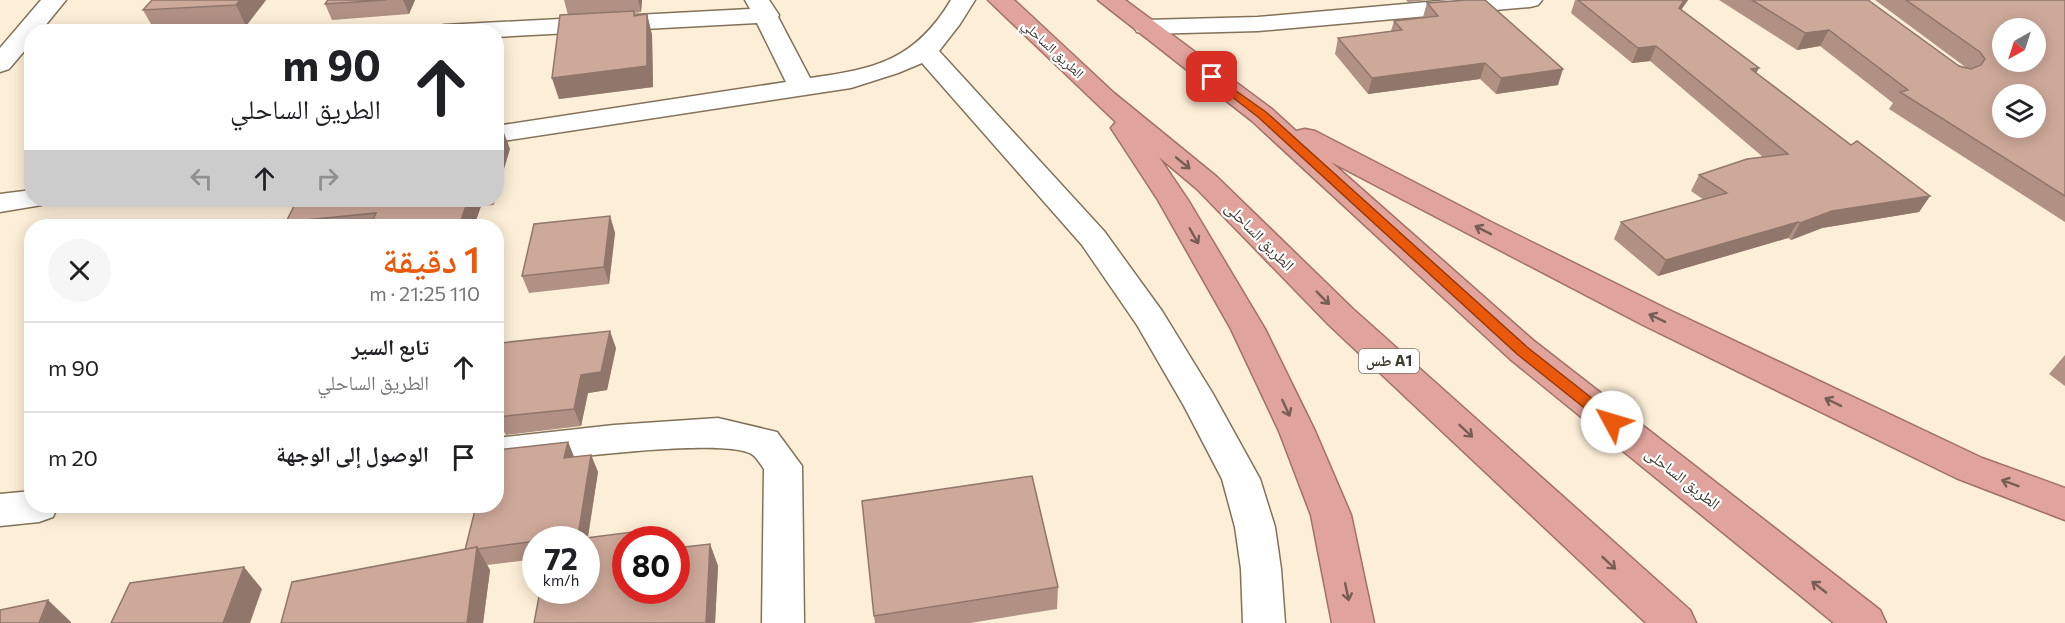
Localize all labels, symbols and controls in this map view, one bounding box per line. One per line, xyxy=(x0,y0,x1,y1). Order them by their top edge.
street label: الطريق الساحلي xyxy=(1016,16,1088,84)
north arrow xyxy=(1992,18,2046,72)
map controls xyxy=(1992,18,2046,138)
text: 90 m xyxy=(282,38,381,90)
icon: ahead xyxy=(402,48,480,126)
pin xyxy=(1186,51,1237,102)
icon: arrive xyxy=(1195,60,1228,93)
button: layers xyxy=(1992,84,2046,138)
text: الطريق الساحلي xyxy=(230,92,381,125)
one-way arrow xyxy=(1175,156,1191,169)
icon: left xyxy=(185,162,218,195)
icon: ahead xyxy=(248,162,281,195)
icon: right xyxy=(311,162,344,195)
street label: الطريق الساحلى xyxy=(1221,197,1299,275)
one-way arrow xyxy=(1474,224,1492,236)
one-way arrow xyxy=(1188,227,1200,244)
text: 1 دقيقة xyxy=(382,236,480,280)
button: close xyxy=(48,239,111,302)
text: 110 m · 21:25 xyxy=(369,281,480,305)
one-way arrow xyxy=(1315,291,1330,306)
one-way arrow xyxy=(1649,311,1667,323)
text: تابع السير xyxy=(351,333,429,360)
road number: طس A1 xyxy=(1359,349,1419,373)
icon: ahead xyxy=(447,351,480,384)
text: 90 m xyxy=(48,354,99,381)
text: الطريق الساحلي xyxy=(317,370,429,394)
position arrow xyxy=(1580,390,1644,454)
one-way arrow xyxy=(1824,396,1842,408)
one-way arrow xyxy=(1280,398,1292,416)
one-way arrow xyxy=(1458,424,1473,438)
text: الوصول إلى الوجهة xyxy=(276,440,429,467)
icon: arrive xyxy=(447,441,480,474)
street label: الطريق الساحلى xyxy=(1641,443,1724,514)
text: 20 m xyxy=(48,444,98,471)
one-way arrow xyxy=(2001,477,2020,488)
speed limit sign: 80 xyxy=(612,526,690,604)
text: 72 xyxy=(544,539,578,576)
one-way arrow xyxy=(1602,556,1617,570)
text: km/h xyxy=(543,571,579,589)
one-way arrow xyxy=(1812,580,1828,593)
one-way arrow xyxy=(1342,582,1353,602)

